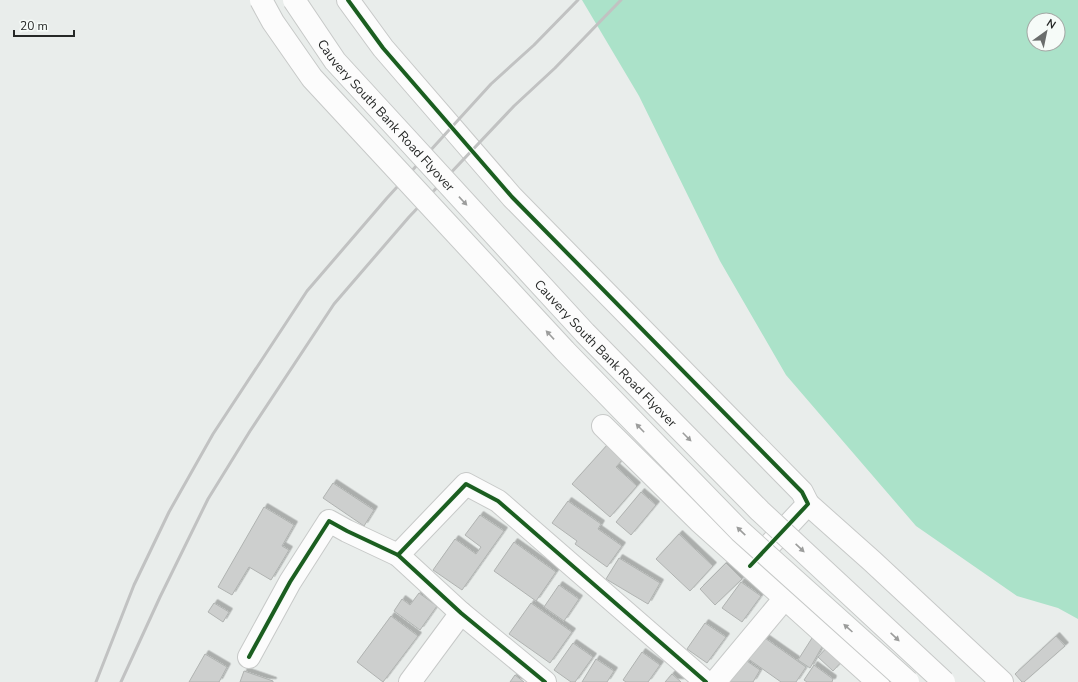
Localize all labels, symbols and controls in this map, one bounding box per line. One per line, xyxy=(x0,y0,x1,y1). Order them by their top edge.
scale bar xyxy=(14,12,74,38)
north arrow xyxy=(1026,12,1066,52)
text: N xyxy=(1044,16,1059,33)
text: 20 m xyxy=(20,18,48,34)
street label: Cauvery South Bank Road Flyover xyxy=(313,36,459,196)
one-way arrow xyxy=(458,196,467,205)
street label: Cauvery South Bank Road Flyover xyxy=(530,276,681,432)
one-way arrow xyxy=(545,330,555,340)
one-way arrow xyxy=(636,423,645,433)
one-way arrow xyxy=(682,432,692,442)
one-way arrow xyxy=(736,526,746,536)
one-way arrow xyxy=(795,543,805,553)
one-way arrow xyxy=(843,624,852,633)
one-way arrow xyxy=(890,632,900,641)

